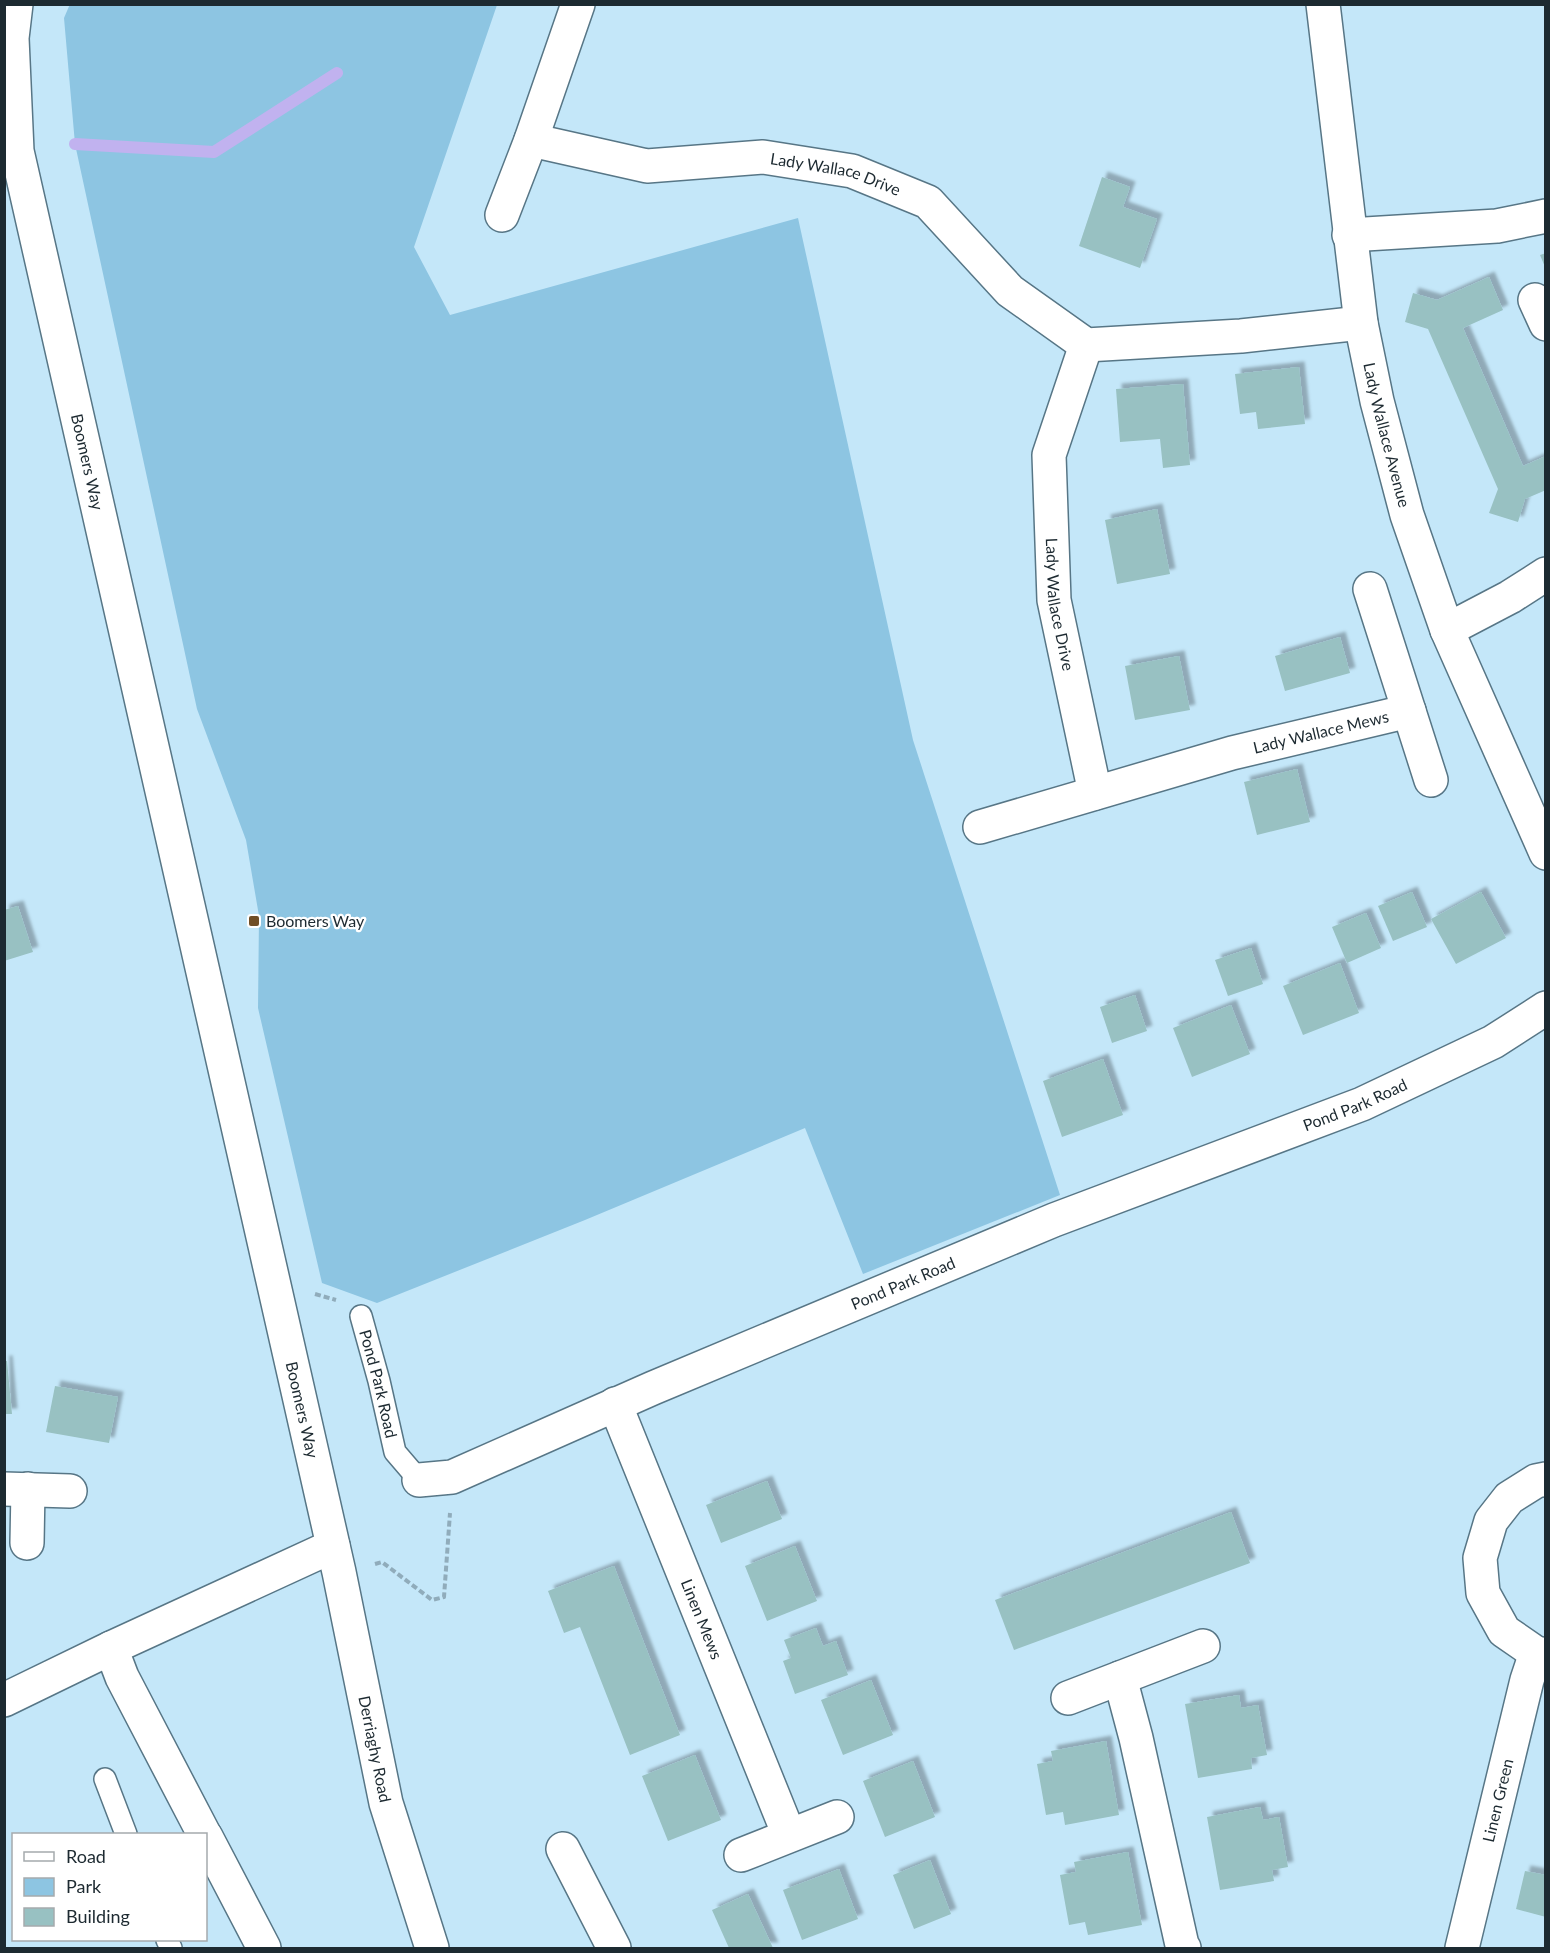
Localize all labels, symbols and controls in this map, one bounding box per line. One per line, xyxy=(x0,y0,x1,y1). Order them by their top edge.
street label: Lady Wallace Drive xyxy=(769,148,904,199)
street label: Lady Wallace Avenue xyxy=(1360,361,1415,509)
street label: Boomers Way xyxy=(68,412,108,512)
street label: Lady Wallace Drive xyxy=(1043,537,1079,672)
street label: Lady Wallace Mews xyxy=(1251,706,1390,757)
place label: Boomers Way xyxy=(266,911,365,930)
marker: Boomers Way xyxy=(247,914,261,928)
street label: Pond Park Road xyxy=(1300,1074,1410,1134)
street label: Pond Park Road xyxy=(848,1253,958,1313)
street label: Pond Park Road xyxy=(356,1327,402,1440)
street label: Boomers Way xyxy=(283,1360,323,1460)
street label: Linen Mews xyxy=(678,1576,727,1662)
street label: Derriaghy Road xyxy=(355,1694,396,1804)
street label: Linen Green xyxy=(1478,1756,1517,1844)
legend xyxy=(12,1833,207,1941)
text: Road xyxy=(66,1845,106,1867)
text: Park xyxy=(66,1875,102,1897)
text: Building xyxy=(66,1905,130,1927)

